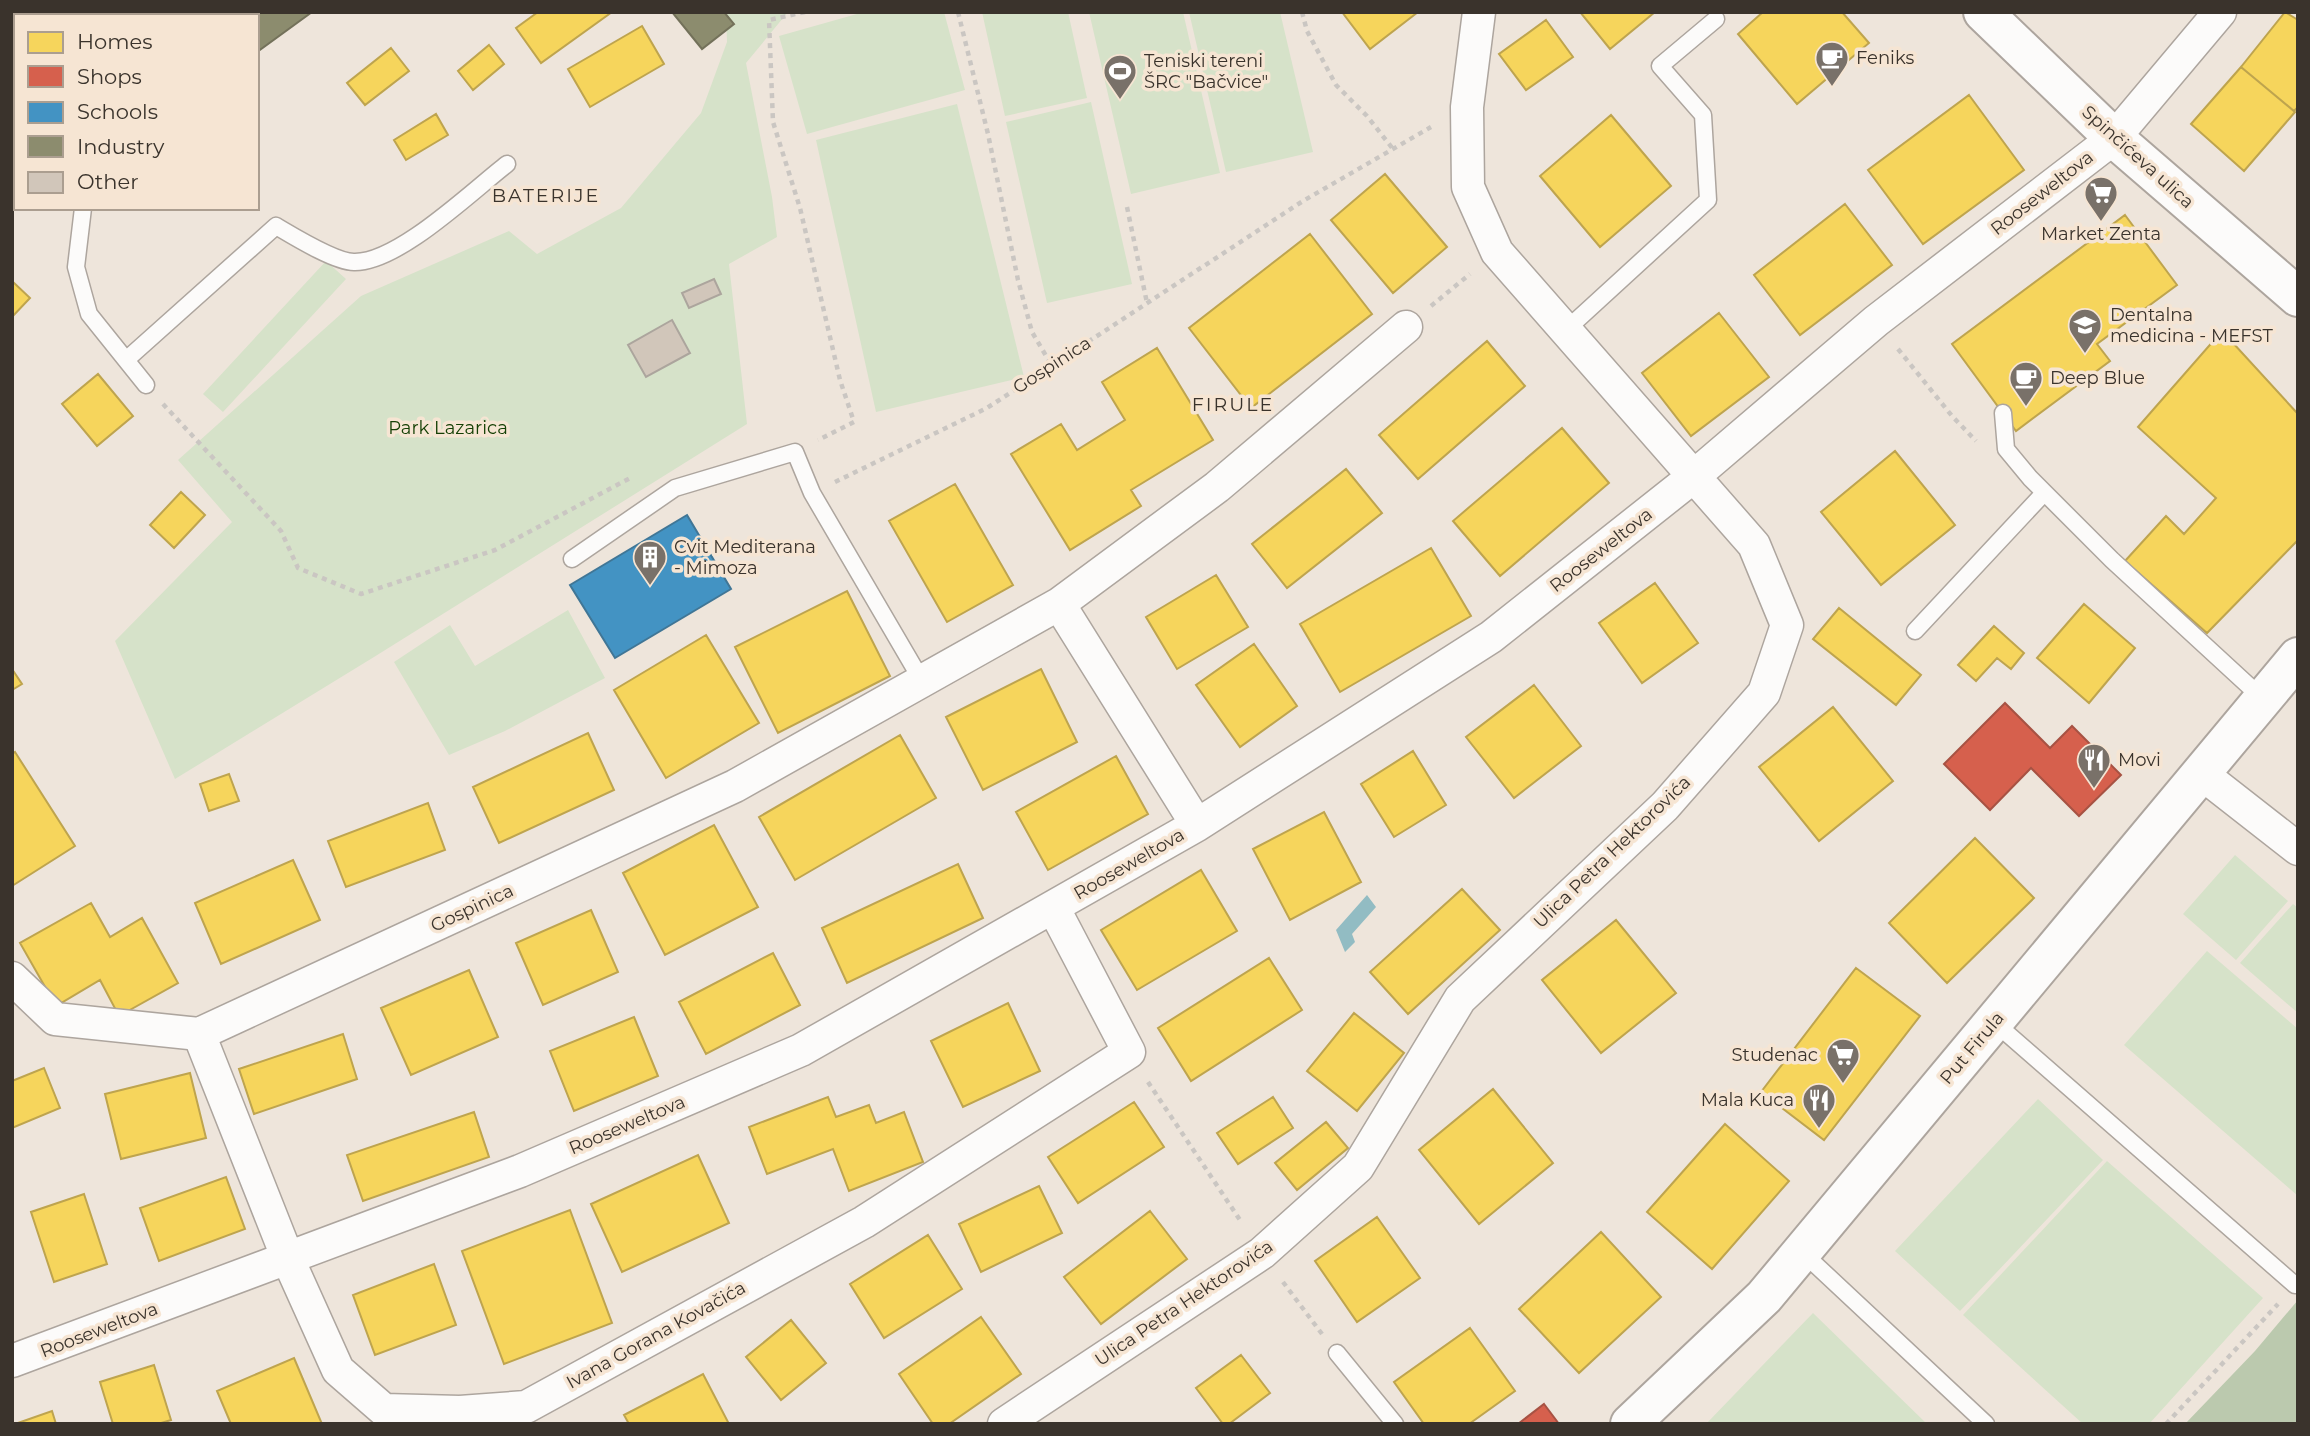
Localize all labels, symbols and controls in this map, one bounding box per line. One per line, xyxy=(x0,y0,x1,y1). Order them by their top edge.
legend xyxy=(14,14,259,210)
text: Homes xyxy=(77,29,152,54)
cafe icon: Feniks xyxy=(1813,39,1851,88)
place label: Feniks xyxy=(1856,47,1914,69)
place label: Teniski tereni ŠRC "Bačvice" xyxy=(1144,50,1268,93)
sports icon: Teniski tereni ŠRC "Bačvice" xyxy=(1101,52,1139,101)
text: Shops xyxy=(77,64,142,89)
text: Schools xyxy=(77,99,158,124)
street label: Spinčićeva ulica xyxy=(2077,101,2199,213)
text: Industry xyxy=(77,134,165,159)
street label: Rooseweltova xyxy=(1986,146,2098,240)
text: Other xyxy=(77,169,139,194)
supermarket icon: Market Zenta xyxy=(2082,174,2120,223)
district label: BATERIJE xyxy=(492,184,600,207)
place label: Market Zenta xyxy=(2041,223,2161,245)
place label: Dentalna medicina - MEFST xyxy=(2110,304,2273,347)
school or university icon: Dentalna medicina - MEFST xyxy=(2066,306,2104,355)
street label: Gospinica xyxy=(1009,332,1095,398)
cafe icon: Deep Blue xyxy=(2007,359,2045,408)
place label: Deep Blue xyxy=(2050,367,2145,389)
district label: FIRULE xyxy=(1192,393,1274,416)
park label: Park Lazarica xyxy=(388,417,508,439)
street label: Rooseweltova xyxy=(1545,503,1657,597)
place label: Cvit Mediterana - Mimoza xyxy=(674,536,816,579)
building icon: Cvit Mediterana - Mimoza xyxy=(631,538,669,587)
restaurant icon: Movi xyxy=(2075,741,2113,790)
place label: Movi xyxy=(2118,749,2161,771)
street label: Ulica Petra Hektorovića xyxy=(1529,771,1695,933)
street label: Rooseweltova xyxy=(1070,823,1188,905)
street label: Gospinica xyxy=(427,879,517,937)
street label: Put Firula xyxy=(1935,1007,2009,1089)
supermarket icon: Studenac xyxy=(1824,1036,1862,1085)
place label: Studenac xyxy=(1732,1044,1818,1066)
restaurant icon: Mala Kuca xyxy=(1800,1081,1838,1130)
place label: Mala Kuca xyxy=(1701,1089,1794,1111)
street label: Rooseweltova xyxy=(566,1091,688,1159)
street label: Ulica Petra Hektorovića xyxy=(1091,1235,1277,1371)
street label: Ivana Gorana Kovačića xyxy=(562,1276,750,1394)
street label: Rooseweltova xyxy=(37,1297,161,1363)

